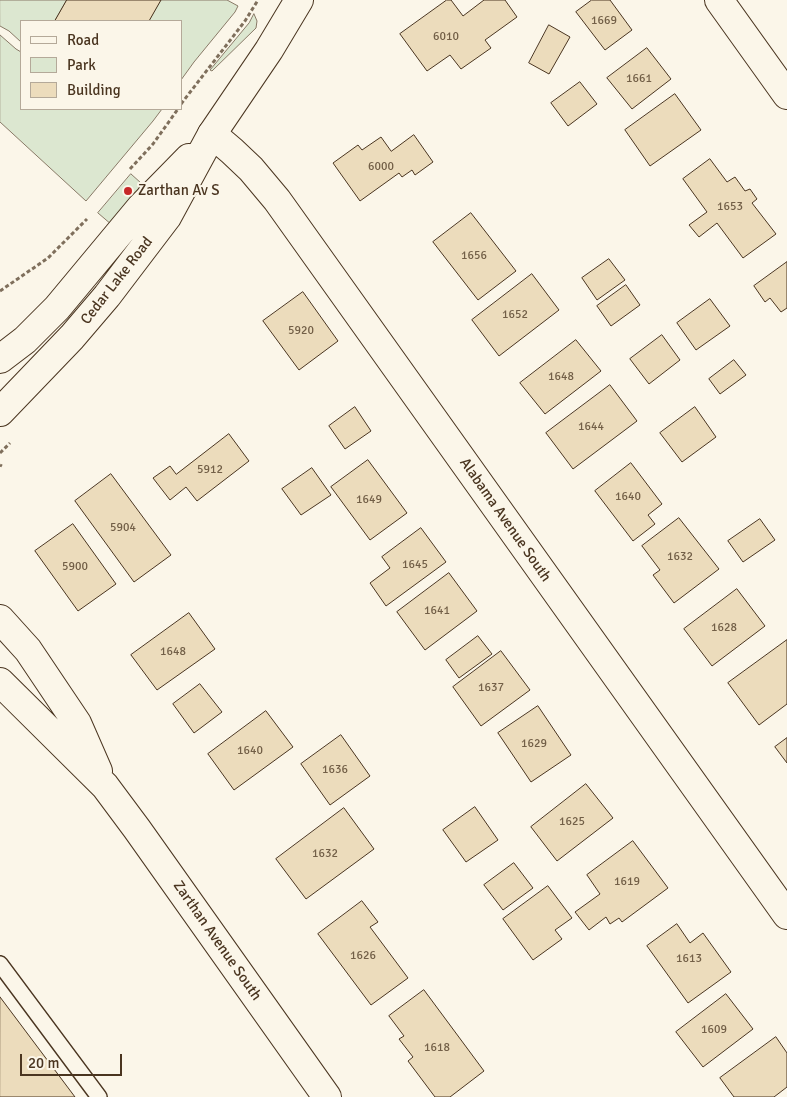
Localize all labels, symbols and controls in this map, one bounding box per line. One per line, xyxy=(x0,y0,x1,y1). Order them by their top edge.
house number: 1669 xyxy=(591,14,617,28)
legend xyxy=(20,20,182,110)
house number: 6010 xyxy=(433,30,459,44)
text: Road xyxy=(67,31,99,49)
text: Park xyxy=(67,56,96,74)
house number: 1661 xyxy=(626,72,652,86)
text: Building xyxy=(67,81,121,99)
house number: 6000 xyxy=(368,160,394,174)
place label: Zarthan Av S xyxy=(138,182,220,200)
marker: Zarthan Av S xyxy=(122,185,134,197)
house number: 1653 xyxy=(717,200,743,214)
street label: Cedar Lake Road xyxy=(77,234,157,328)
house number: 1656 xyxy=(461,249,487,263)
house number: 1652 xyxy=(502,308,528,322)
house number: 5920 xyxy=(288,324,314,338)
house number: 1648 xyxy=(548,370,574,384)
house number: 1644 xyxy=(578,420,604,434)
street label: Alabama Avenue South xyxy=(455,454,555,586)
house number: 5912 xyxy=(197,463,223,477)
house number: 1640 xyxy=(615,490,641,504)
house number: 1649 xyxy=(356,493,382,507)
house number: 5904 xyxy=(110,521,136,535)
house number: 1632 xyxy=(667,550,693,564)
house number: 1645 xyxy=(402,558,428,572)
house number: 5900 xyxy=(62,560,88,574)
house number: 1641 xyxy=(424,604,450,618)
house number: 1628 xyxy=(711,621,737,635)
house number: 1648 xyxy=(160,645,186,659)
house number: 1637 xyxy=(478,681,504,695)
house number: 1629 xyxy=(521,737,547,751)
house number: 1640 xyxy=(237,744,263,758)
house number: 1636 xyxy=(322,763,348,777)
house number: 1625 xyxy=(559,815,585,829)
house number: 1632 xyxy=(312,847,338,861)
house number: 1619 xyxy=(614,875,640,889)
street label: Zarthan Avenue South xyxy=(169,878,265,1004)
house number: 1626 xyxy=(350,949,376,963)
house number: 1613 xyxy=(676,952,702,966)
house number: 1609 xyxy=(701,1023,727,1037)
house number: 1618 xyxy=(424,1041,450,1055)
scale bar xyxy=(22,1044,125,1076)
text: 20 m xyxy=(28,1054,59,1072)

